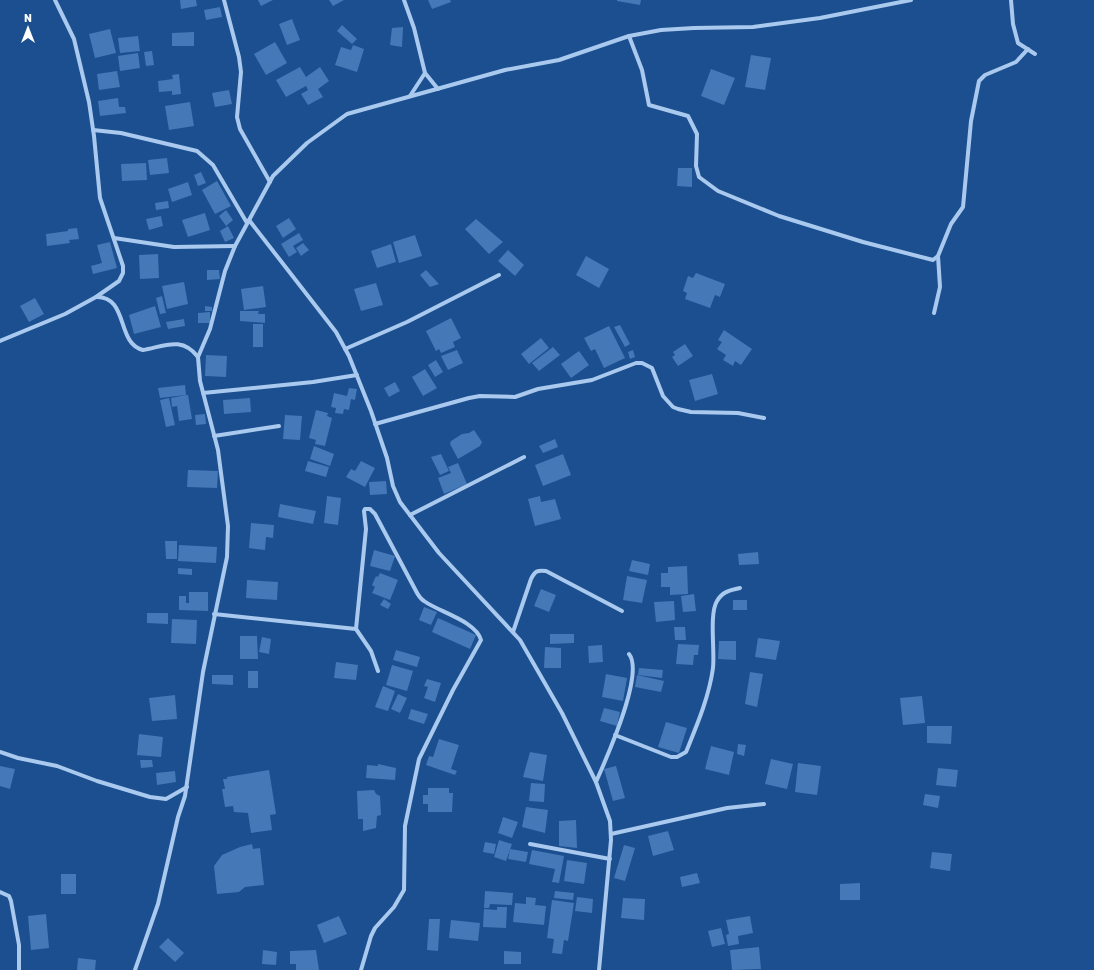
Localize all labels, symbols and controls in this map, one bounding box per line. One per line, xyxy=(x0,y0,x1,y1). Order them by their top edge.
north arrow xyxy=(8,8,48,48)
text: N xyxy=(24,12,32,25)

